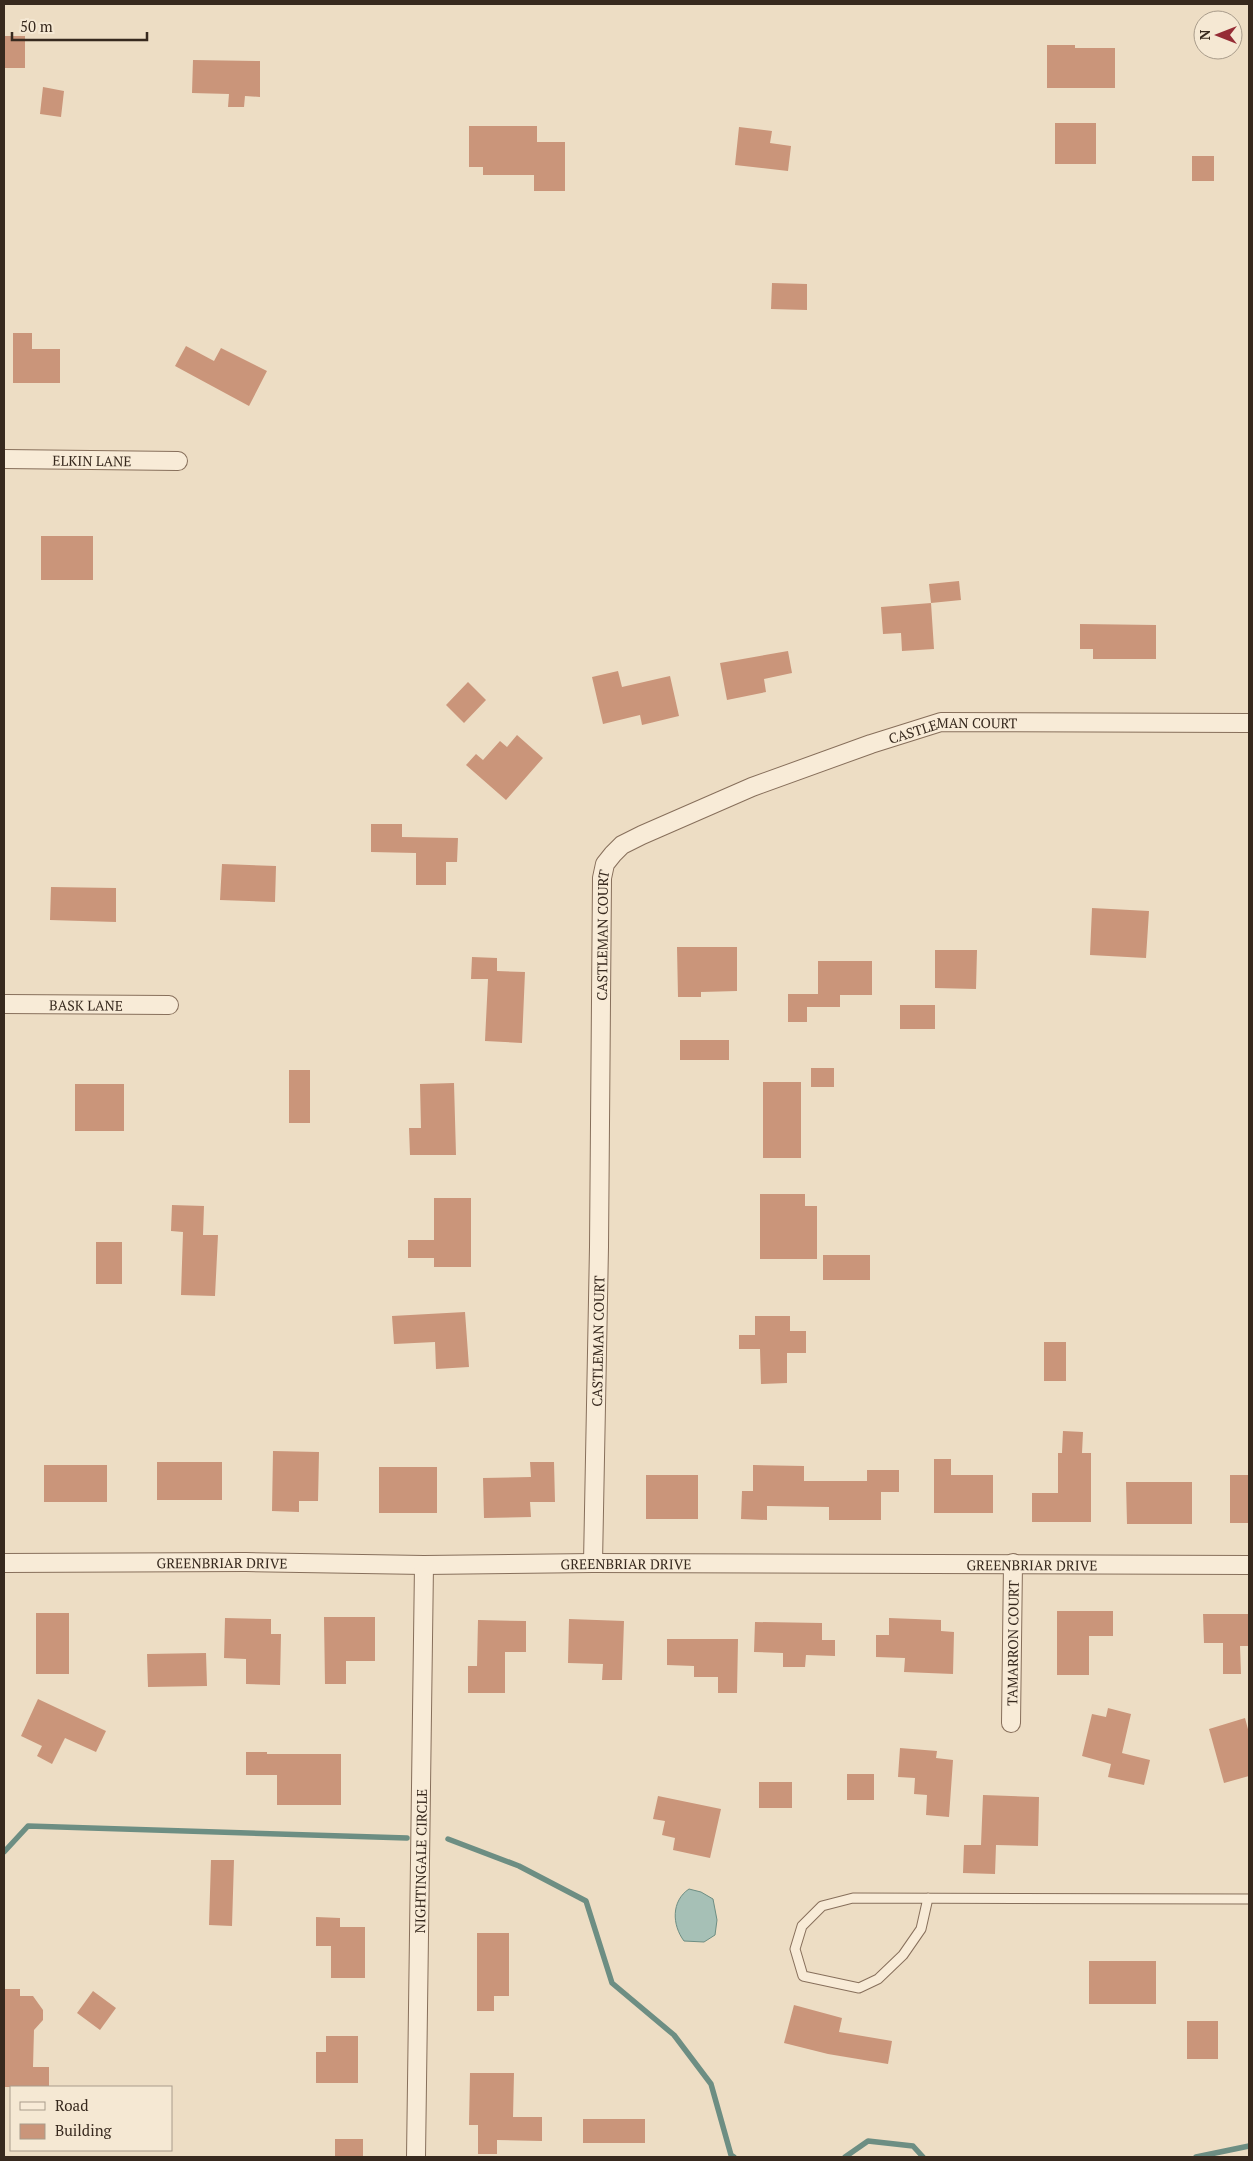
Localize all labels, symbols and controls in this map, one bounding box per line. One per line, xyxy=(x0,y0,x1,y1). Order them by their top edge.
scale bar xyxy=(12,10,148,42)
north arrow xyxy=(1193,10,1243,60)
text: 50 m xyxy=(20,16,53,36)
text: N xyxy=(1195,29,1214,40)
street label: ELKIN LANE xyxy=(52,450,132,470)
street label: CASTLEMAN COURT xyxy=(886,712,1018,747)
street label: CASTLEMAN COURT xyxy=(592,867,613,1001)
street label: BASK LANE xyxy=(49,995,123,1014)
street label: CASTLEMAN COURT xyxy=(586,1275,608,1407)
street label: GREENBRIAR DRIVE xyxy=(156,1553,288,1572)
street label: GREENBRIAR DRIVE xyxy=(560,1553,691,1573)
street label: GREENBRIAR DRIVE xyxy=(966,1555,1097,1574)
street label: TAMARRON COURT xyxy=(1002,1580,1022,1706)
street label: NIGHTINGALE CIRCLE xyxy=(410,1789,430,1933)
legend xyxy=(10,2086,172,2151)
text: Road xyxy=(55,2095,88,2115)
text: Building xyxy=(55,2120,113,2140)

